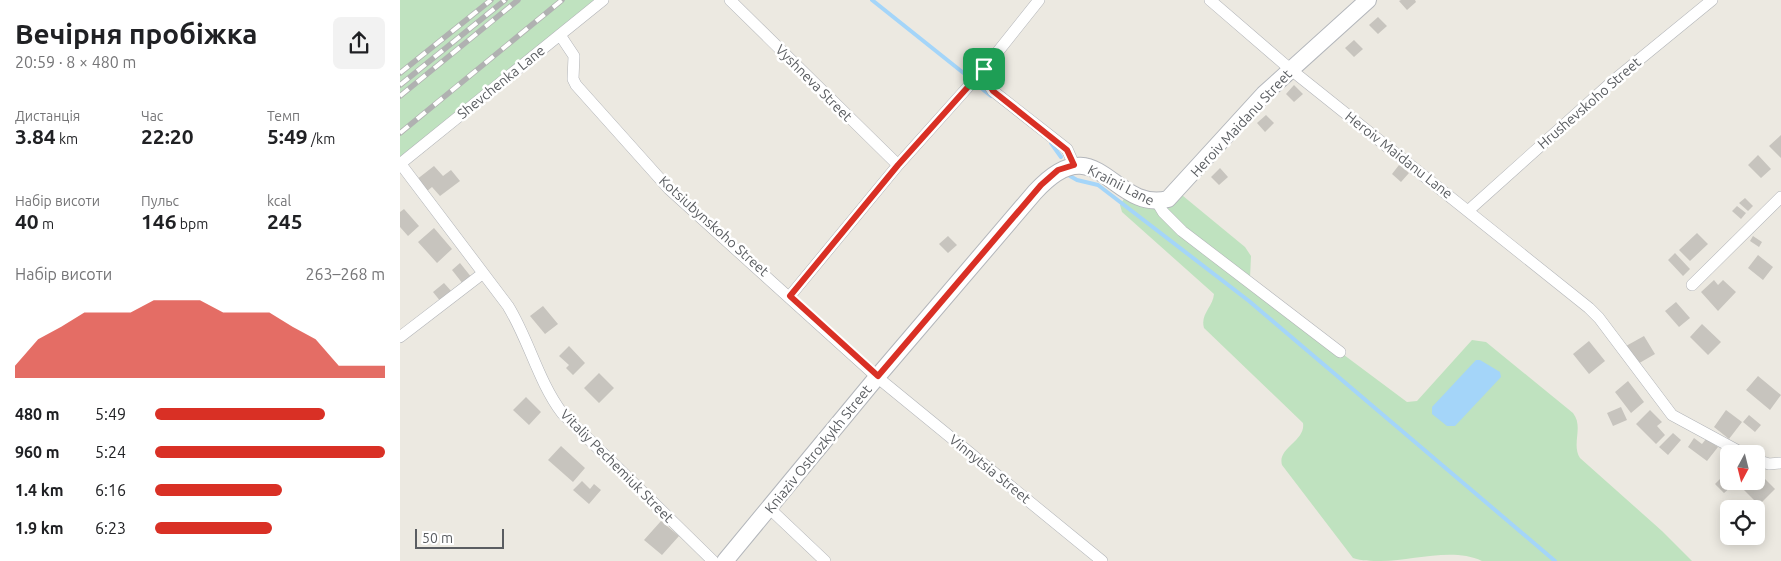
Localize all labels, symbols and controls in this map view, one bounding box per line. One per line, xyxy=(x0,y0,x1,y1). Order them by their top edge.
button: share xyxy=(333,17,385,69)
text: Вечірня пробіжка xyxy=(15,18,258,49)
street label: Vyshneva Street xyxy=(772,41,856,125)
street label: Shevchenka Lane xyxy=(454,42,548,122)
pin xyxy=(963,48,1005,90)
text: 20:59 · 8 × 480 m xyxy=(15,53,136,71)
street label: Hrushevskoho Street xyxy=(1534,54,1644,152)
icon: arrive xyxy=(970,55,998,83)
street label: Heroiv Maidanu Street xyxy=(1187,66,1295,180)
text: Дистанція xyxy=(15,108,80,124)
text: Час xyxy=(141,108,163,124)
text: Темп xyxy=(267,108,300,124)
street label: Heroiv Maidanu Lane xyxy=(1342,108,1456,202)
text: 3.84 xyxy=(15,124,56,148)
text: 22:20 xyxy=(141,124,194,148)
text: 5:49 xyxy=(267,124,308,148)
text: km xyxy=(56,131,78,147)
text: /km xyxy=(308,131,335,147)
street label: Krainii Lane xyxy=(1085,161,1157,209)
street label: Kotsiubynskoho Street xyxy=(656,173,772,280)
text: Набір висоти xyxy=(15,193,100,209)
text: Пульс xyxy=(141,193,179,209)
text: kcal xyxy=(267,193,291,209)
text: 40 xyxy=(15,209,39,233)
text: 146 xyxy=(141,209,177,233)
text: 245 xyxy=(267,209,303,233)
text: m xyxy=(39,216,54,232)
text: bpm xyxy=(177,216,208,232)
text: Набір висоти xyxy=(15,265,112,283)
text: 263–268 m xyxy=(305,265,385,283)
street label: Kniaziv Ostrozkykh Street xyxy=(761,381,875,516)
text: 480 m xyxy=(15,405,60,423)
text: 5:49 xyxy=(95,405,126,423)
street label: Vitaliy Pechemiuk Street xyxy=(557,406,677,526)
street label: Vinnytsia Street xyxy=(946,431,1034,507)
text: 960 m xyxy=(15,443,60,461)
text: 5:24 xyxy=(95,443,126,461)
north arrow xyxy=(1720,445,1765,490)
map controls xyxy=(1720,445,1765,545)
text: 1.4 km xyxy=(15,481,64,499)
text: 6:16 xyxy=(95,481,126,499)
button: locate xyxy=(1720,500,1765,545)
text: 1.9 km xyxy=(15,519,64,537)
text: 6:23 xyxy=(95,519,126,537)
scale bar xyxy=(415,526,504,549)
text: 50 m xyxy=(422,530,453,546)

